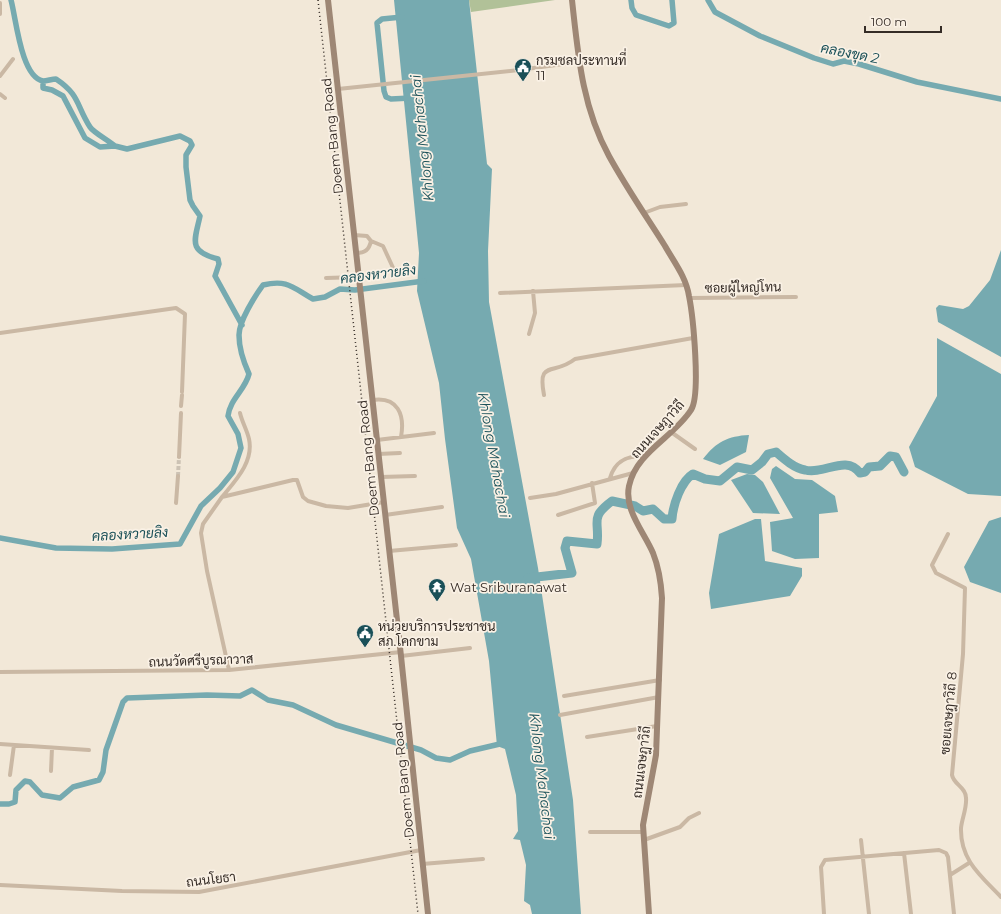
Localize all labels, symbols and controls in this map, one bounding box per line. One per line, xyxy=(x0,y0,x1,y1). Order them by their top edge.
scale bar xyxy=(865,8,941,34)
text: 100 m xyxy=(871,14,907,29)
water label: คลองขุด 2 xyxy=(819,39,881,68)
place label: กรมชลประทานที่ 11 xyxy=(536,48,627,83)
public building icon: กรมชลประทานที่ 11 xyxy=(513,57,533,82)
water label: Khlong Mahachai xyxy=(406,74,438,202)
street label: Doem Bang Road xyxy=(318,77,346,195)
water label: คลองหวายลิง xyxy=(339,260,417,288)
street label: ซอยผู้ใหญ่โทน xyxy=(704,277,782,298)
water label: Khlong Mahachai xyxy=(474,391,514,519)
street label: ถนนเจษฎาวิถี xyxy=(626,396,688,462)
street label: Doem Bang Road xyxy=(354,399,382,517)
water label: คลองหวายลิง xyxy=(91,523,169,545)
temple icon: Wat Sriburanawat xyxy=(427,577,447,602)
place label: Wat Sriburanawat xyxy=(450,579,567,595)
place label: หน่วยบริการประชาชน สภ.โคกขาม xyxy=(378,618,496,649)
public building icon: หน่วยบริการประชาชน สภ.โคกขาม xyxy=(355,623,375,648)
street label: ถนนวัดศรีบูรณาวาส xyxy=(148,649,254,672)
street label: ซอยเจษฎาวิถี 8 xyxy=(935,671,961,755)
water label: Khlong Mahachai xyxy=(525,712,559,840)
street label: Doem Bang Road xyxy=(389,721,417,839)
street label: ถนนเจษฎาวิถี xyxy=(628,725,654,799)
street label: ถนนโยธา xyxy=(185,868,237,890)

